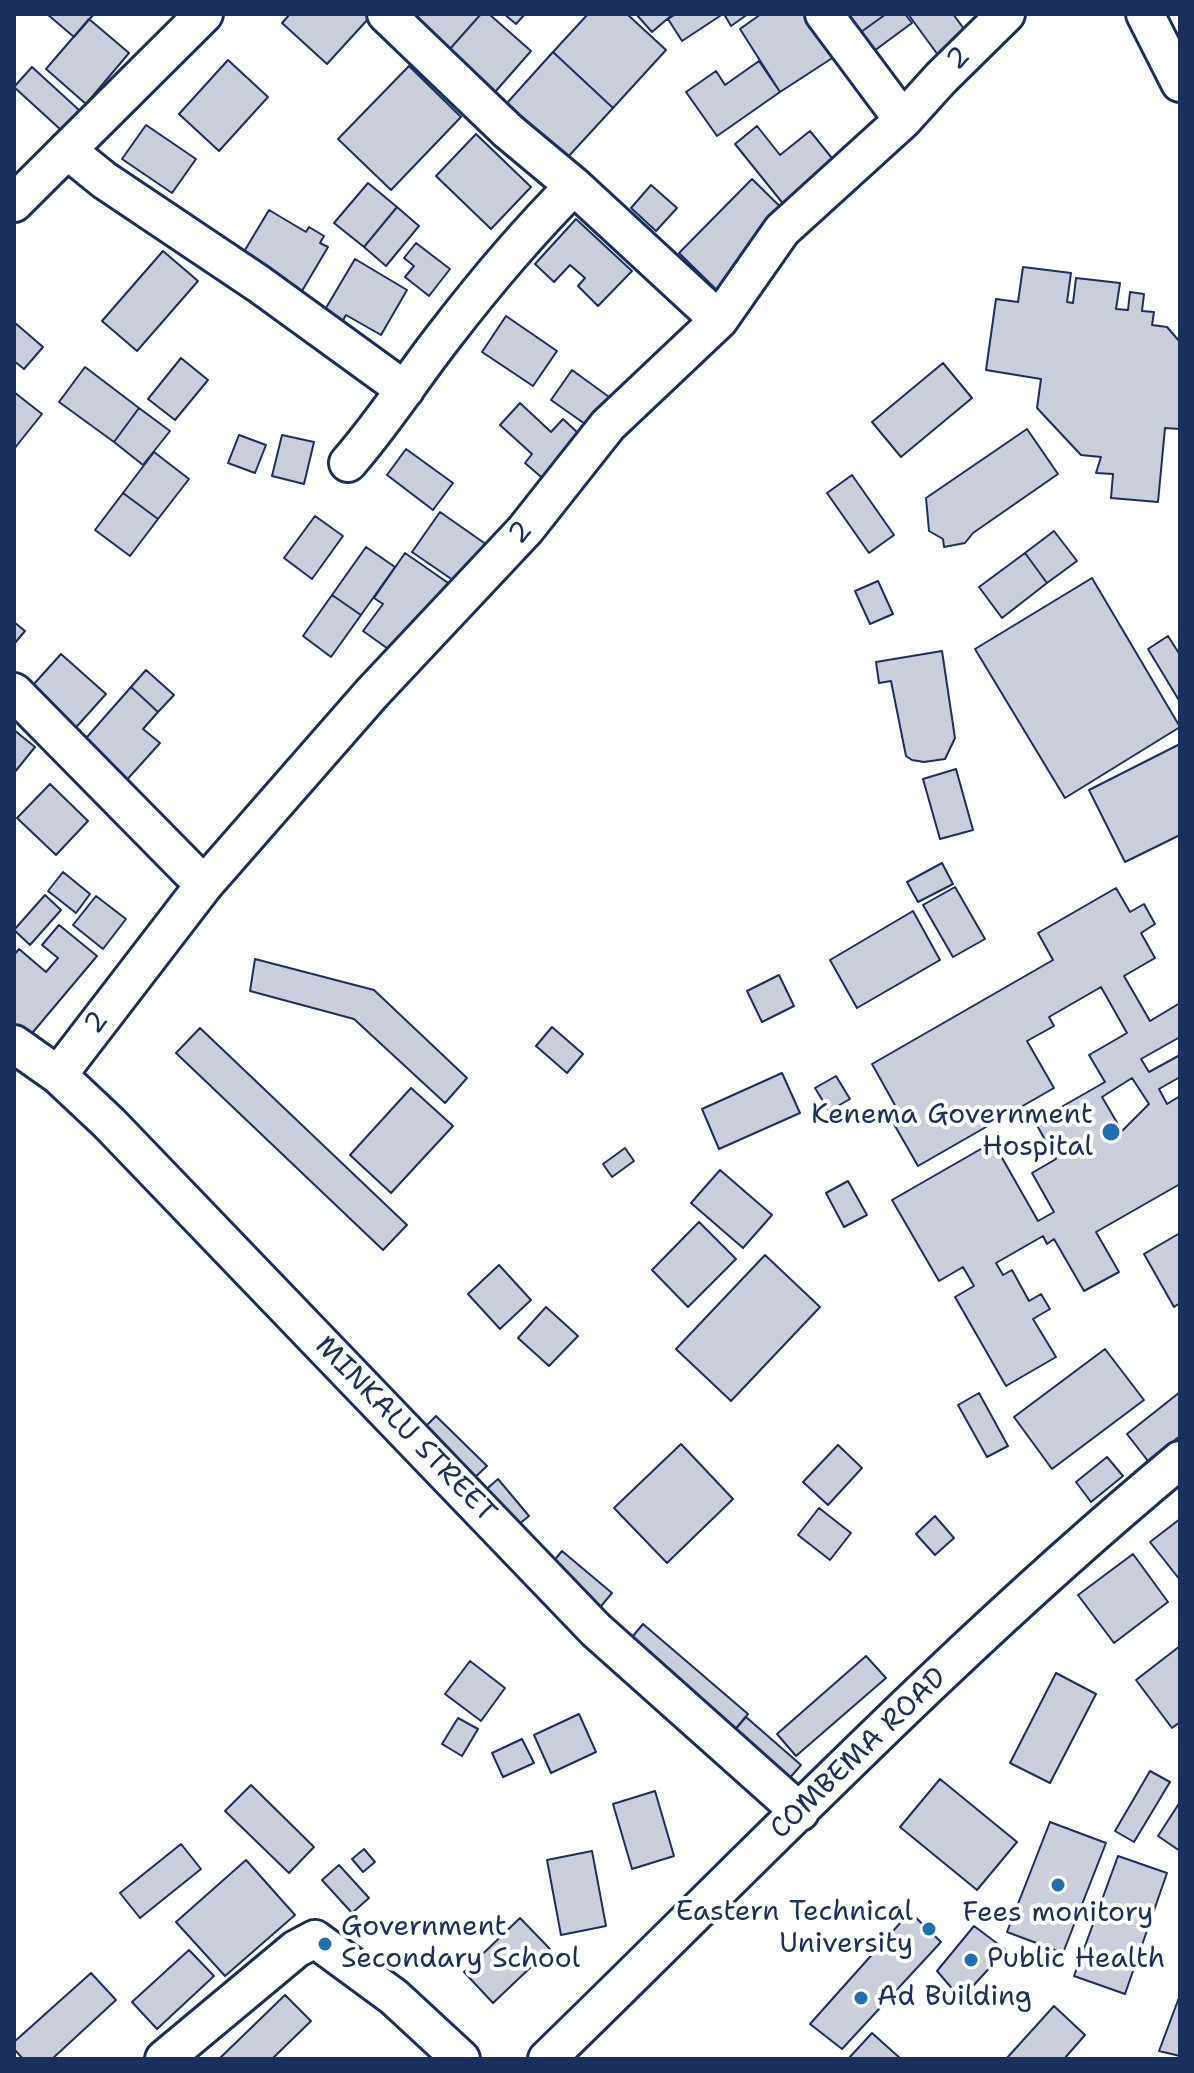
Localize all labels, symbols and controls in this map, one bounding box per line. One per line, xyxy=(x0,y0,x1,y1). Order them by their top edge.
street label: 2 xyxy=(940,40,978,78)
street label: 2 xyxy=(502,514,540,552)
street label: 2 xyxy=(78,1005,116,1041)
place label: Kenema Government Hospital xyxy=(811,1099,1093,1165)
marker: Kenema Government Hospital xyxy=(1100,1121,1122,1143)
street label: MINKALU STREET xyxy=(308,1330,502,1530)
street label: COMBEMA ROAD xyxy=(764,1661,954,1847)
marker: Fees monitory xyxy=(1049,1876,1067,1894)
place label: Eastern Technical University xyxy=(676,1896,913,1962)
place label: Fees monitory xyxy=(963,1897,1153,1931)
place label: Government Secondary School xyxy=(341,1911,580,1977)
marker: Eastern Technical University xyxy=(920,1920,938,1938)
marker: Government Secondary School xyxy=(316,1935,334,1953)
place label: Public Health xyxy=(987,1943,1165,1977)
marker: Public Health xyxy=(962,1951,980,1969)
place label: Ad Building xyxy=(877,1981,1032,2015)
marker: Ad Building xyxy=(852,1989,870,2007)

